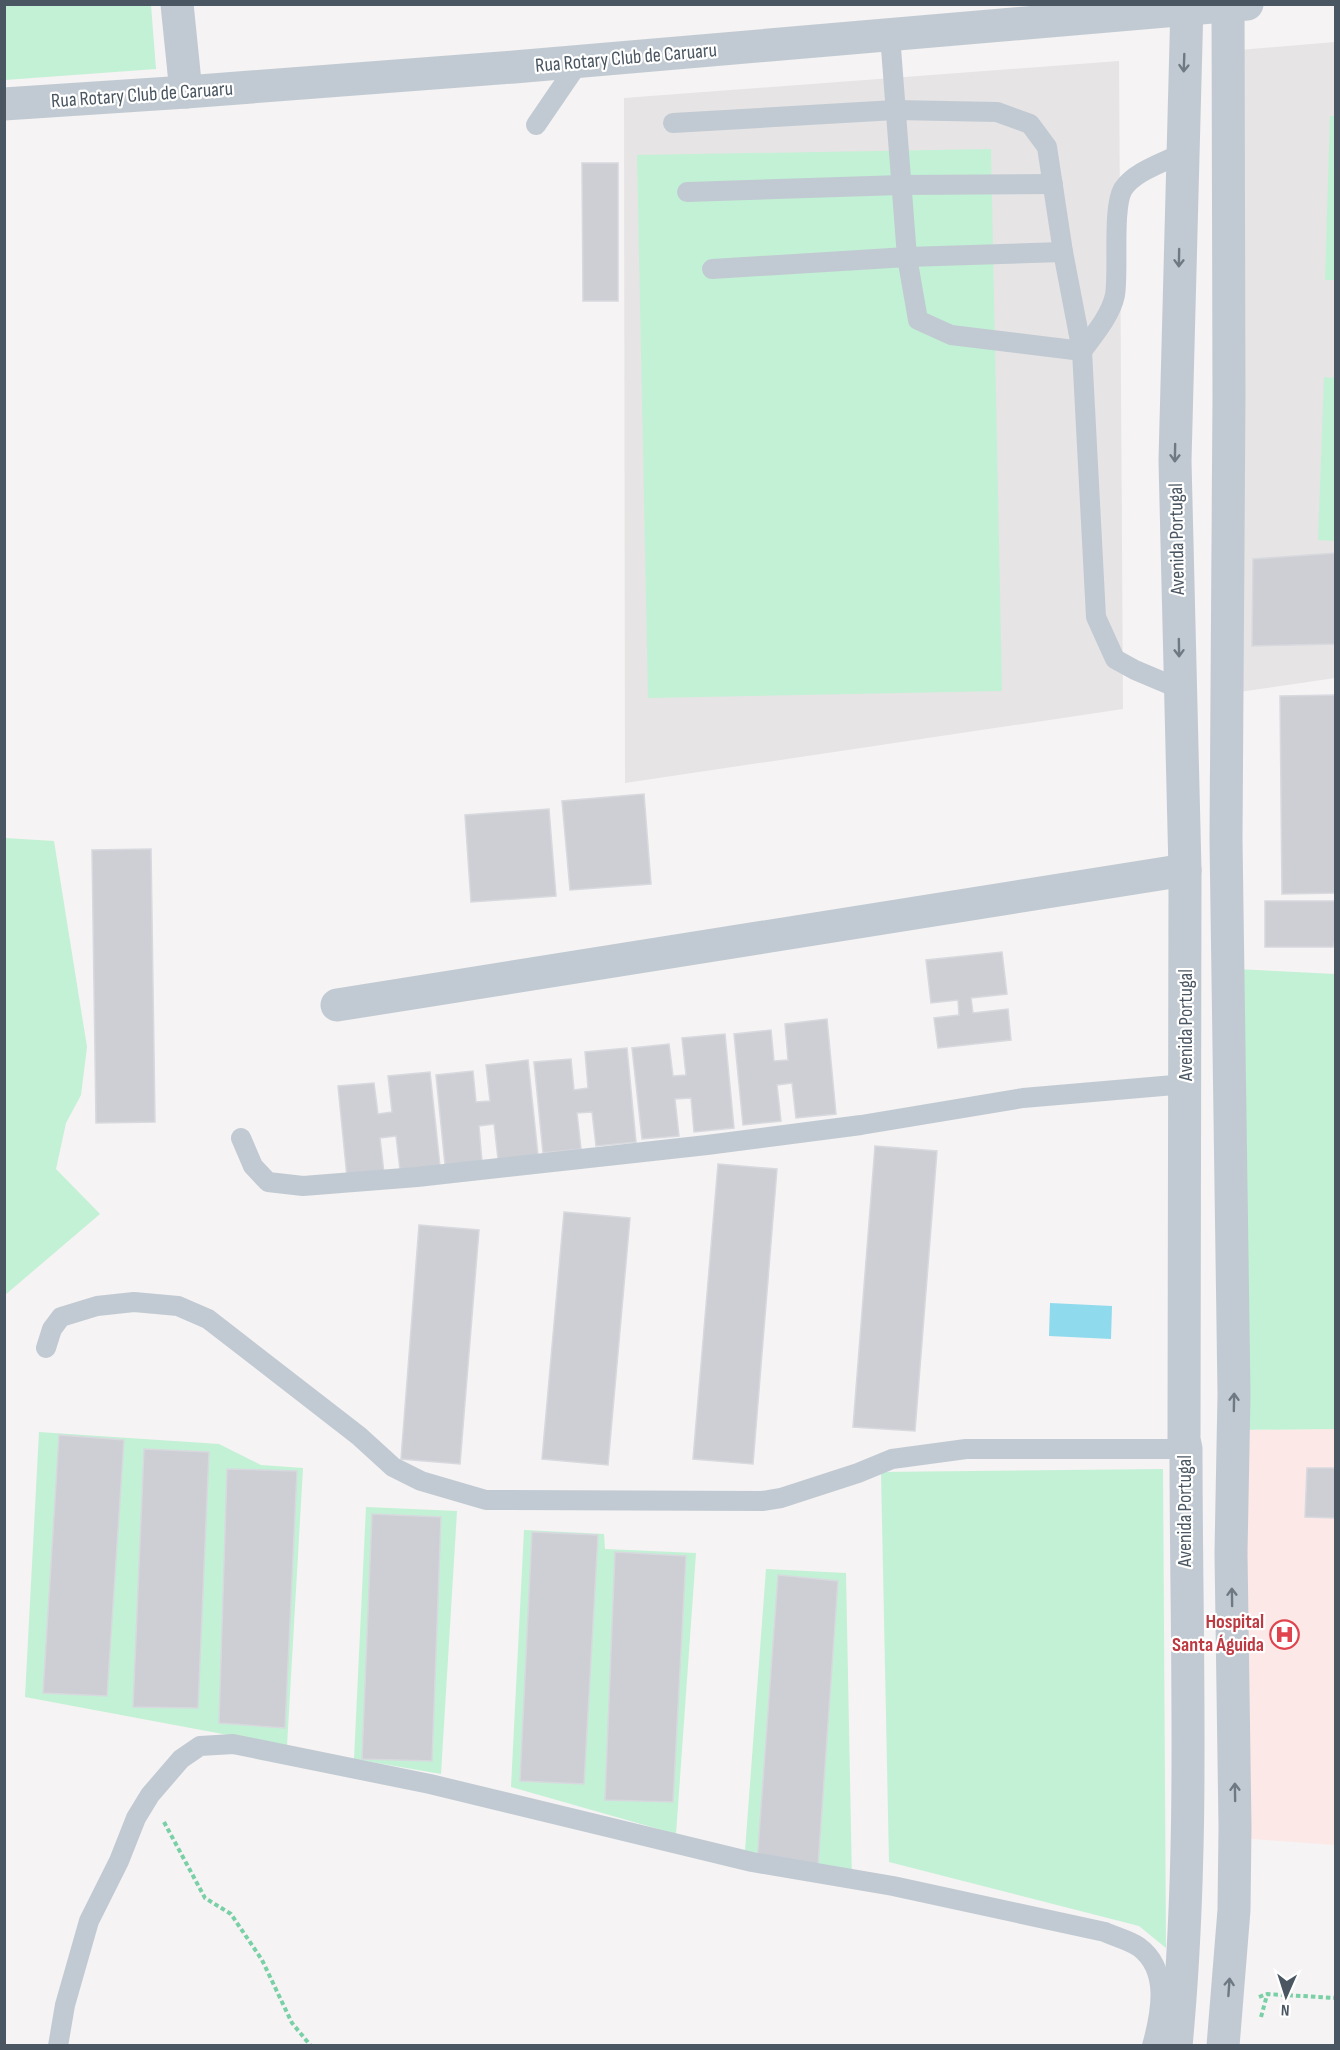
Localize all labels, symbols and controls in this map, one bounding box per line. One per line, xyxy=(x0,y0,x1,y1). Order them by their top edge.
street label: Rua Rotary Club de Caruaru xyxy=(534,38,718,78)
one-way arrow xyxy=(1178,52,1190,72)
street label: Rua Rotary Club de Caruaru xyxy=(50,77,234,113)
one-way arrow xyxy=(1174,247,1185,267)
one-way arrow xyxy=(1169,442,1181,462)
street label: Avenida Portugal xyxy=(1164,483,1190,596)
one-way arrow xyxy=(1174,637,1185,657)
street label: Avenida Portugal xyxy=(1174,969,1198,1082)
one-way arrow xyxy=(1228,1393,1239,1413)
street label: Avenida Portugal xyxy=(1173,1455,1197,1568)
one-way arrow xyxy=(1226,1588,1238,1608)
place label: Hospital Santa Águida xyxy=(1172,1610,1264,1657)
hospital icon: Hospital Santa Águida xyxy=(1269,1618,1301,1650)
one-way arrow xyxy=(1229,1783,1241,1803)
north arrow xyxy=(1256,1966,1316,2026)
one-way arrow xyxy=(1224,1978,1235,1998)
text: N xyxy=(1281,2000,1290,2019)

